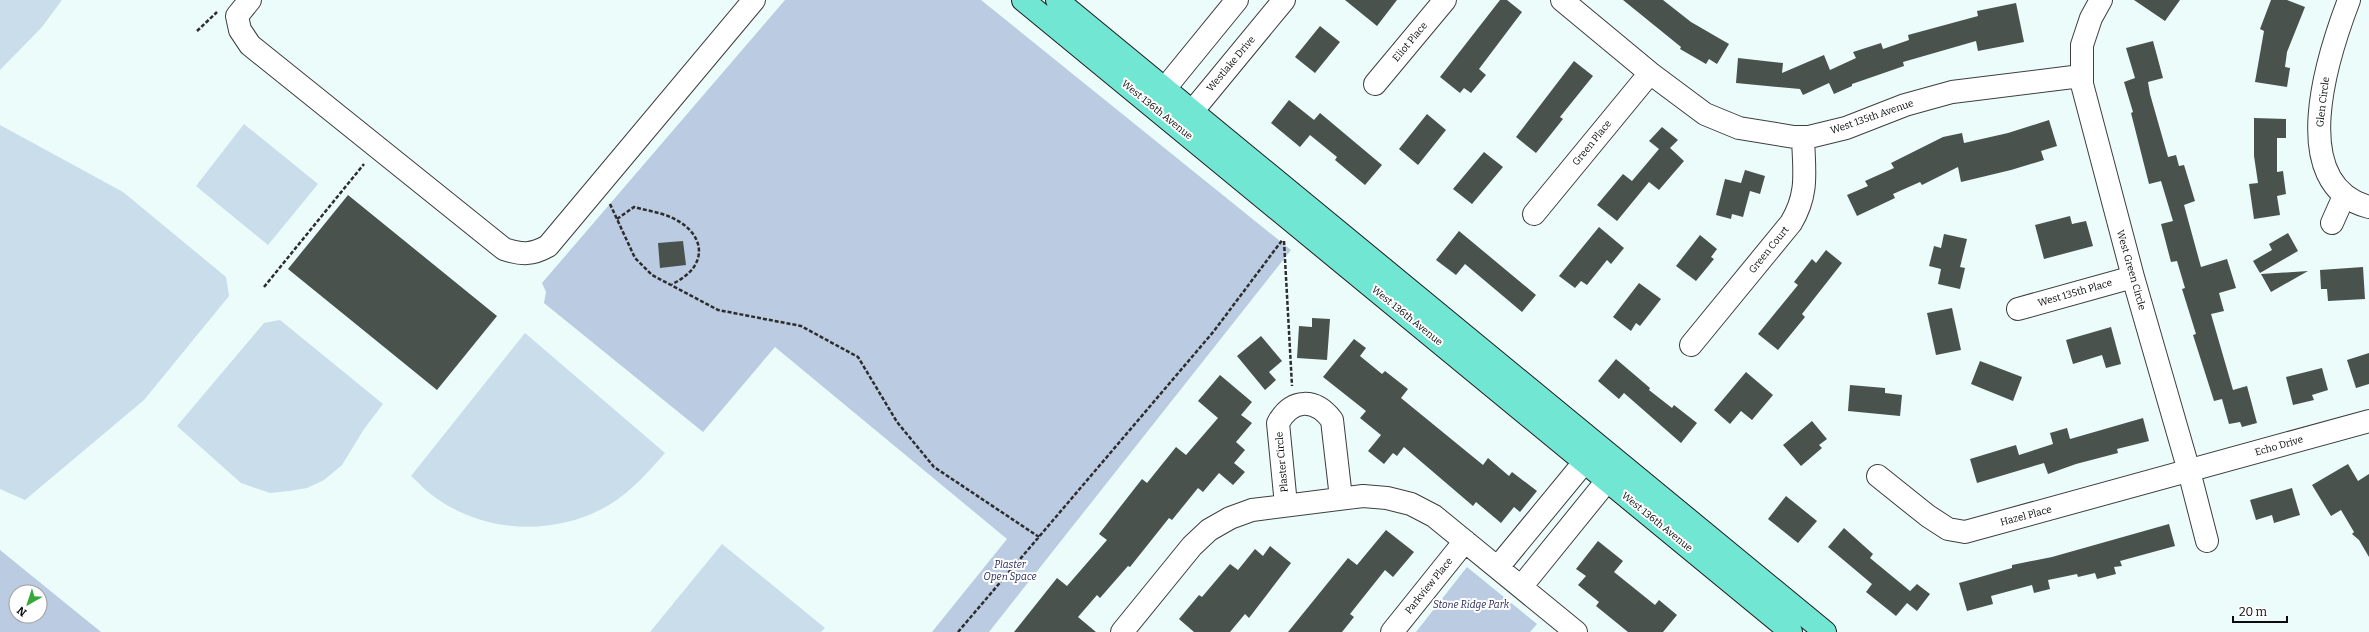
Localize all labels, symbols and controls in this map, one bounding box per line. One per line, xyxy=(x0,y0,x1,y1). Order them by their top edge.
street label: Eliot Place xyxy=(1390,20,1430,64)
street label: Westlake Drive xyxy=(1204,34,1258,94)
street label: Glen Circle xyxy=(2314,76,2332,128)
street label: West 136th Avenue xyxy=(1119,78,1195,142)
street label: West 135th Avenue xyxy=(1829,97,1915,137)
street label: Green Place xyxy=(1570,118,1614,168)
street label: Green Court xyxy=(1746,224,1792,276)
street label: West Green Circle xyxy=(2114,229,2148,311)
street label: West 135th Place xyxy=(2036,277,2114,309)
street label: West 136th Avenue xyxy=(1369,284,1445,348)
street label: Plaster Circle xyxy=(1273,431,1291,493)
street label: Echo Drive xyxy=(2253,433,2305,459)
street label: West 136th Avenue xyxy=(1619,490,1695,554)
street label: Hazel Place xyxy=(1999,503,2053,529)
street label: Parkview Place xyxy=(1403,555,1455,617)
park label: Plaster Open Space xyxy=(983,559,1037,583)
north arrow xyxy=(8,584,48,624)
scale bar xyxy=(2233,598,2287,624)
park label: Stone Ridge Park xyxy=(1433,599,1510,611)
text: N xyxy=(14,603,29,619)
text: 20 m xyxy=(2239,605,2268,619)

